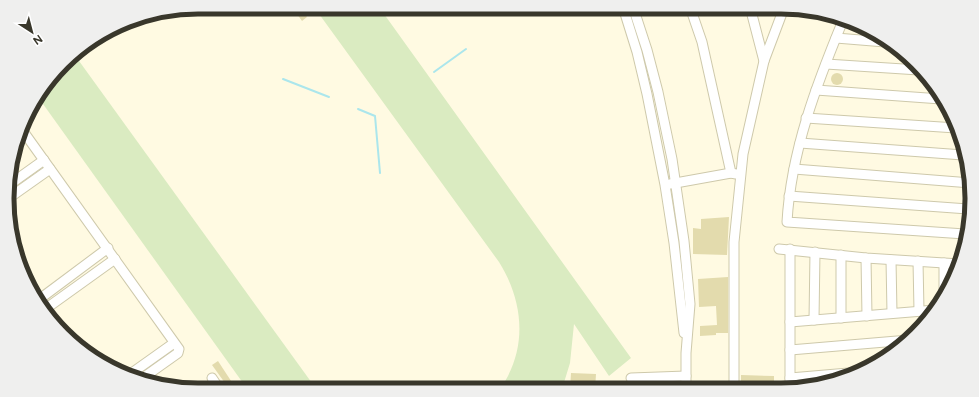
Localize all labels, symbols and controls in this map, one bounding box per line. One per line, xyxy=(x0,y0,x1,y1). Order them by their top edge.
north arrow xyxy=(12,12,52,52)
text: N xyxy=(30,32,45,47)

